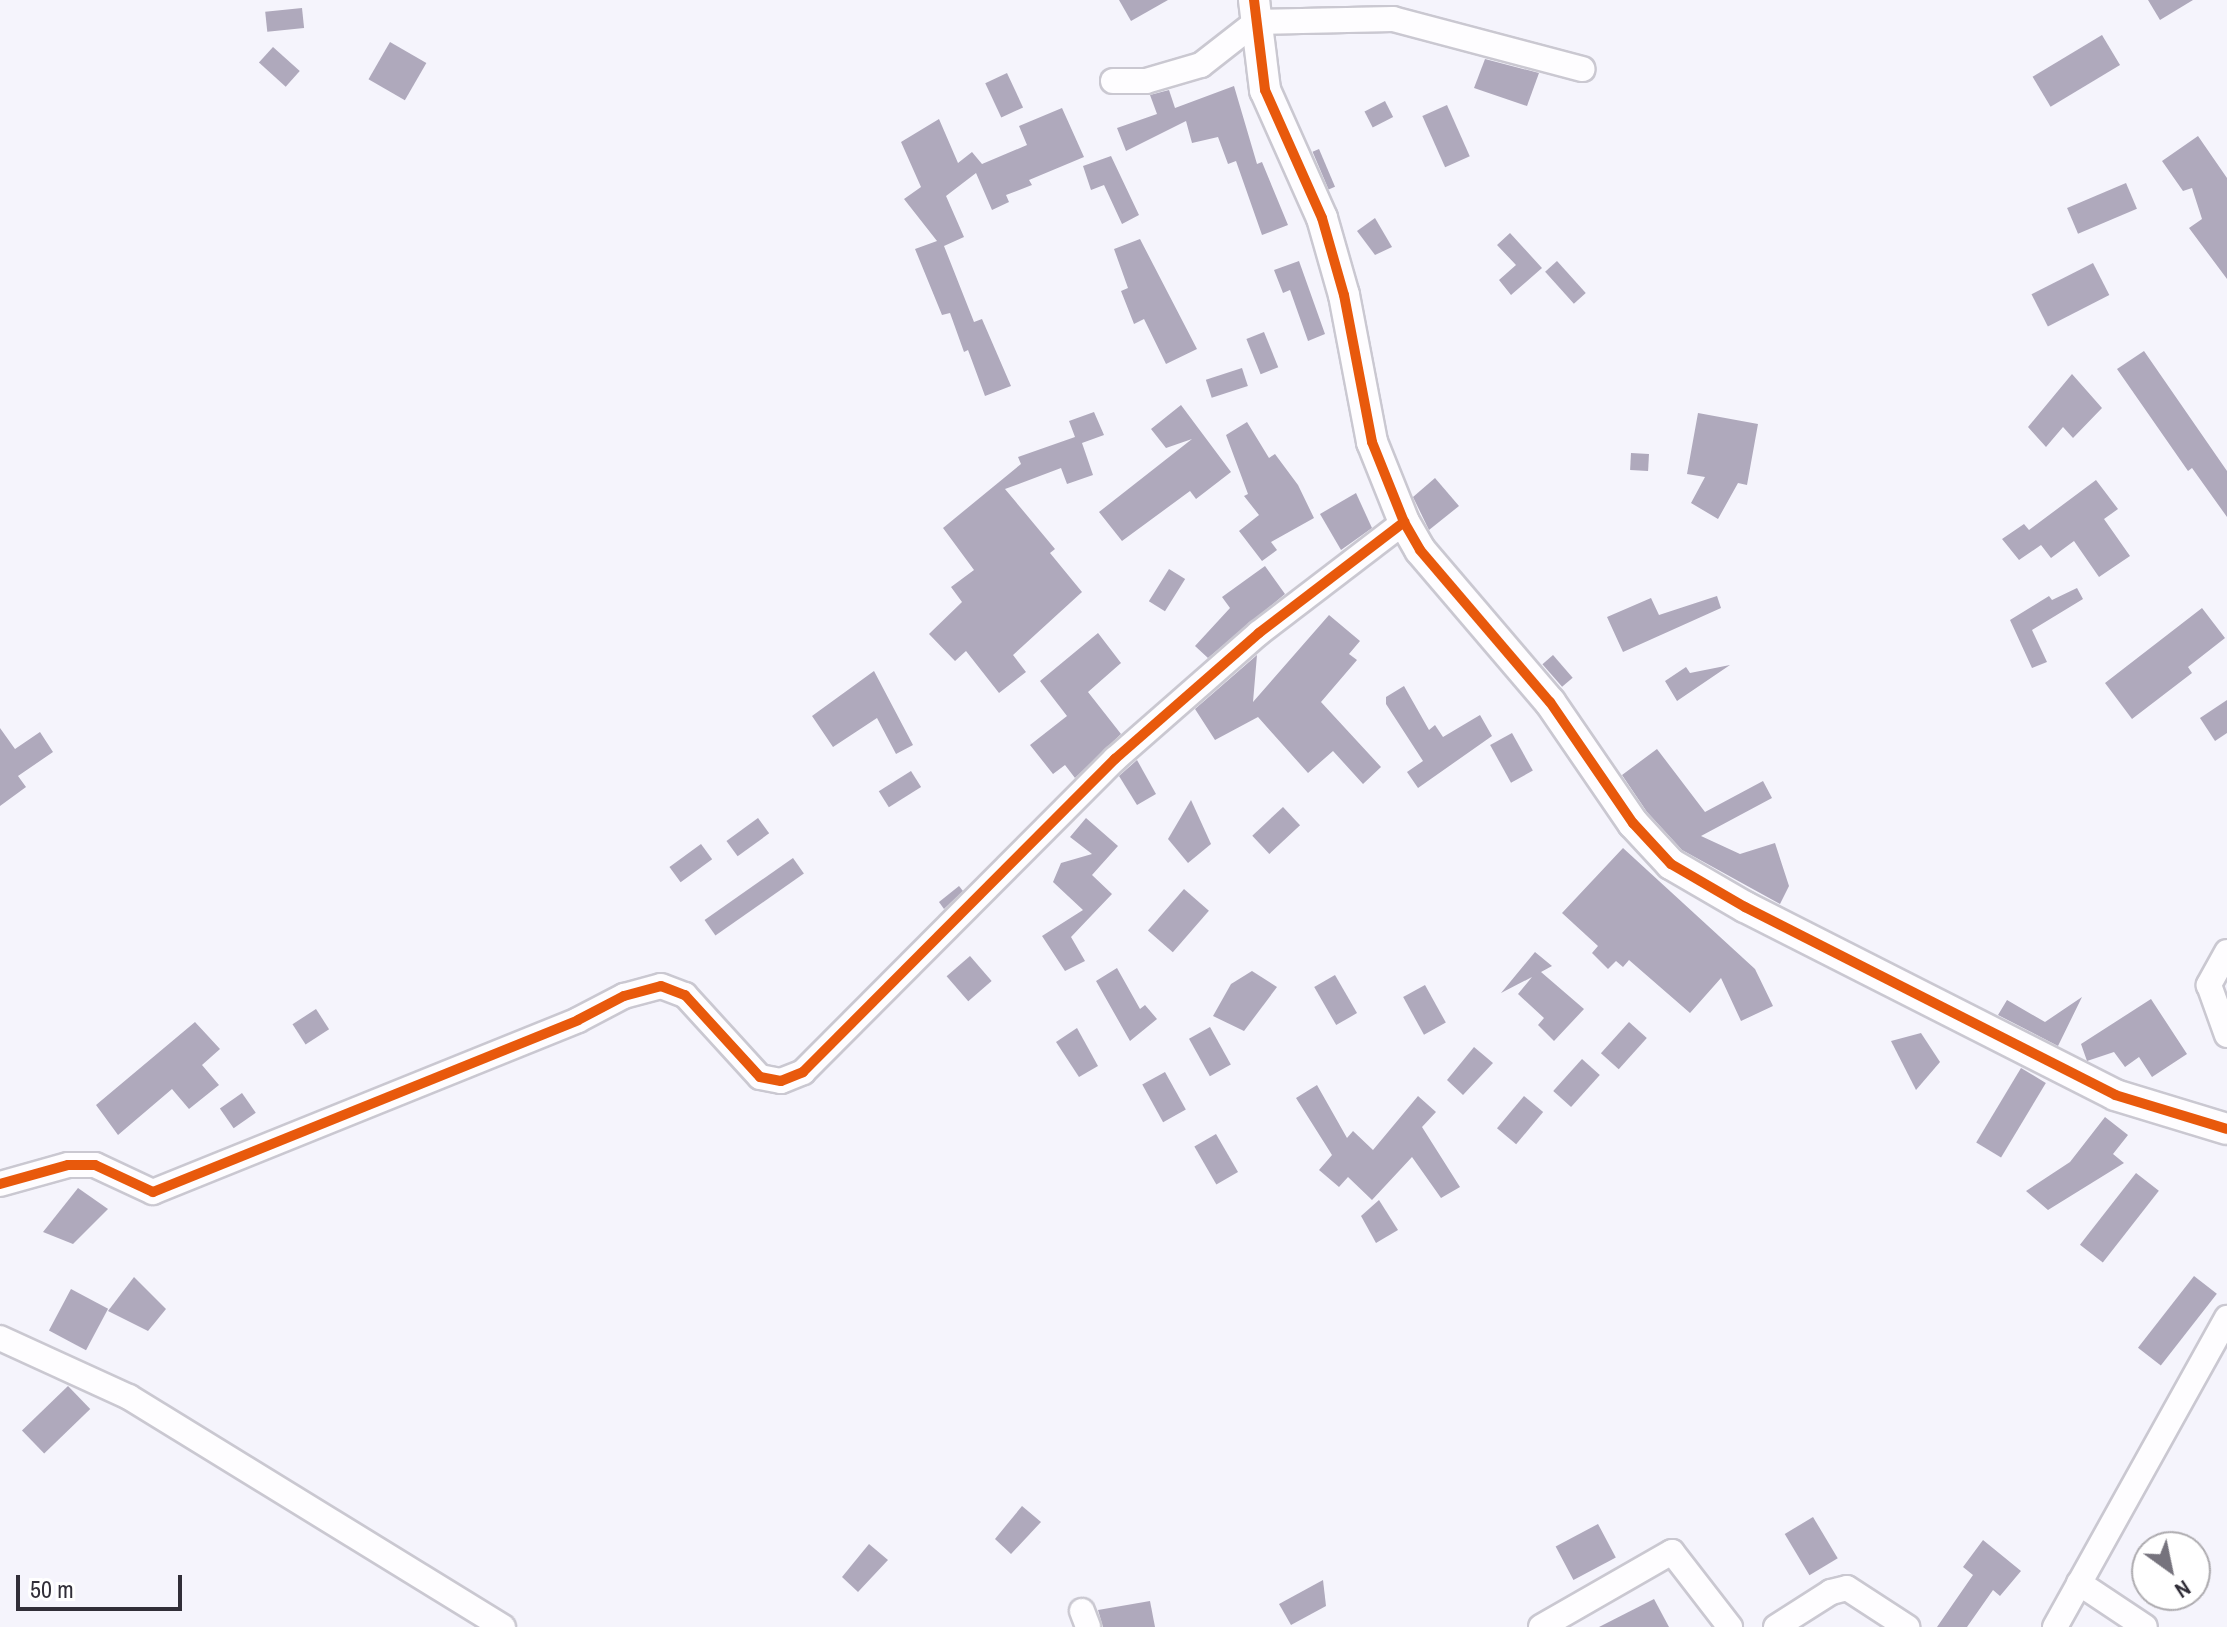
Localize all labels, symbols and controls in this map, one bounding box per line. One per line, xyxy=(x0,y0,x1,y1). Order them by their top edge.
north arrow xyxy=(2131,1531,2211,1611)
scale bar xyxy=(20,1559,186,1609)
text: 50 m xyxy=(30,1573,74,1605)
text: N xyxy=(2169,1573,2197,1606)

